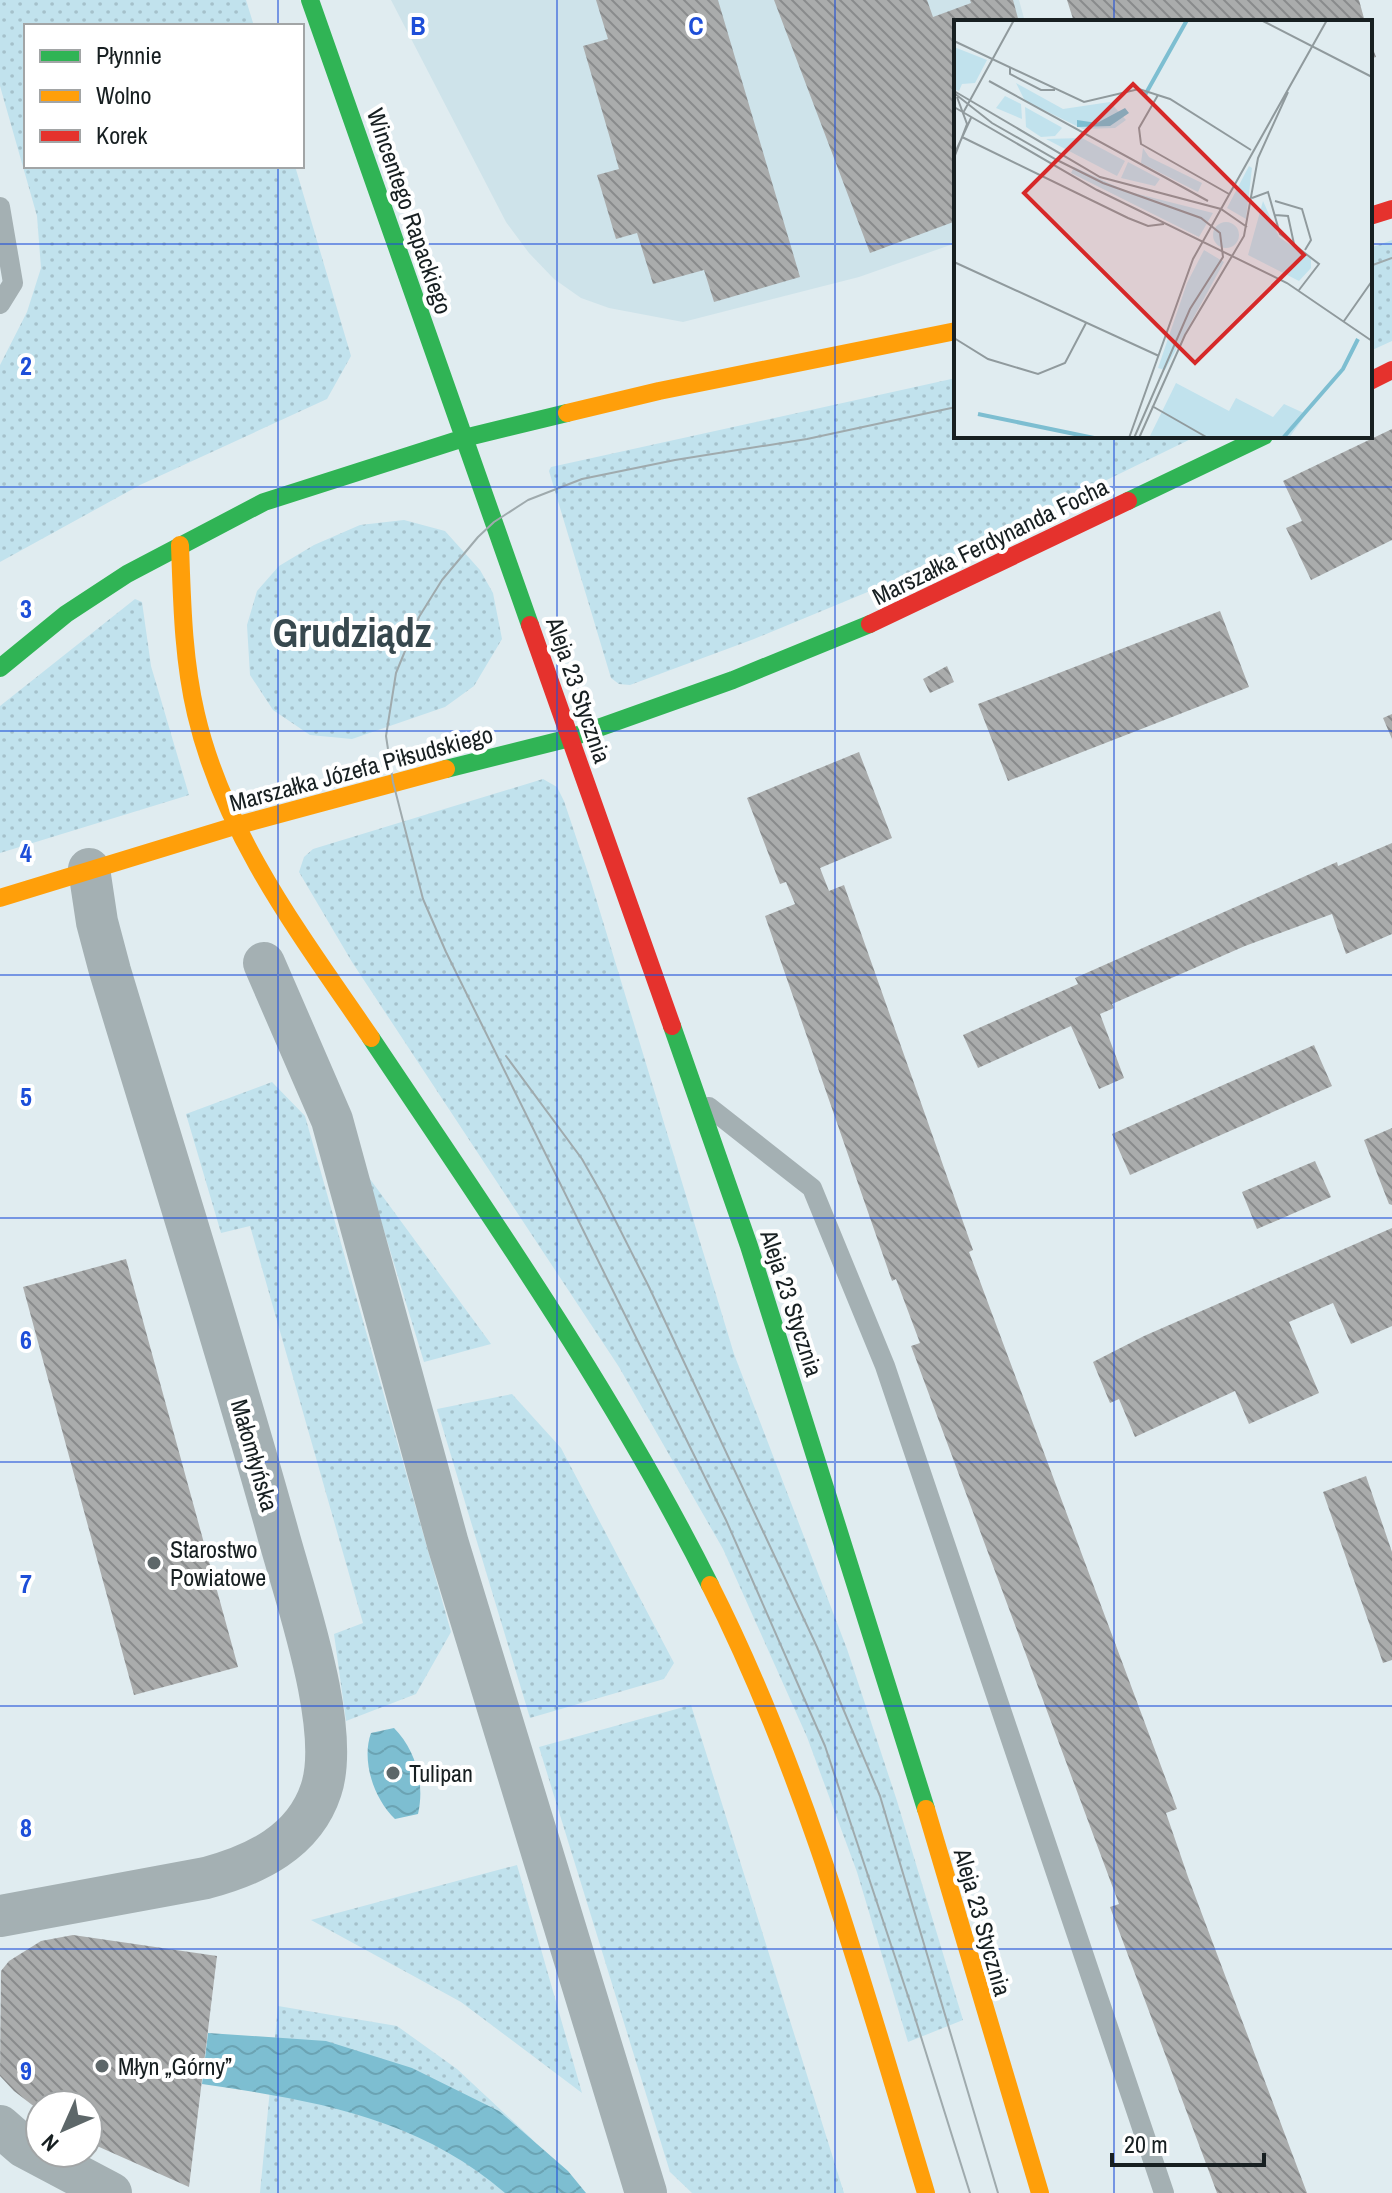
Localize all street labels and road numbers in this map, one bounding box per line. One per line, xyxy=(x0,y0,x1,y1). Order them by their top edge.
street label: Wincentego Rapackiego xyxy=(360,104,460,318)
street label: Marszałka Ferdynanda Focha xyxy=(867,470,1113,612)
street label: Aleja 23 Stycznia xyxy=(539,612,619,767)
street label: Marszałka Józefa Piłsudskiego xyxy=(226,717,496,819)
street label: Aleja 23 Stycznia xyxy=(753,1225,831,1380)
street label: Małomłyńska xyxy=(224,1395,286,1515)
street label: Aleja 23 Stycznia xyxy=(946,1844,1019,2000)

